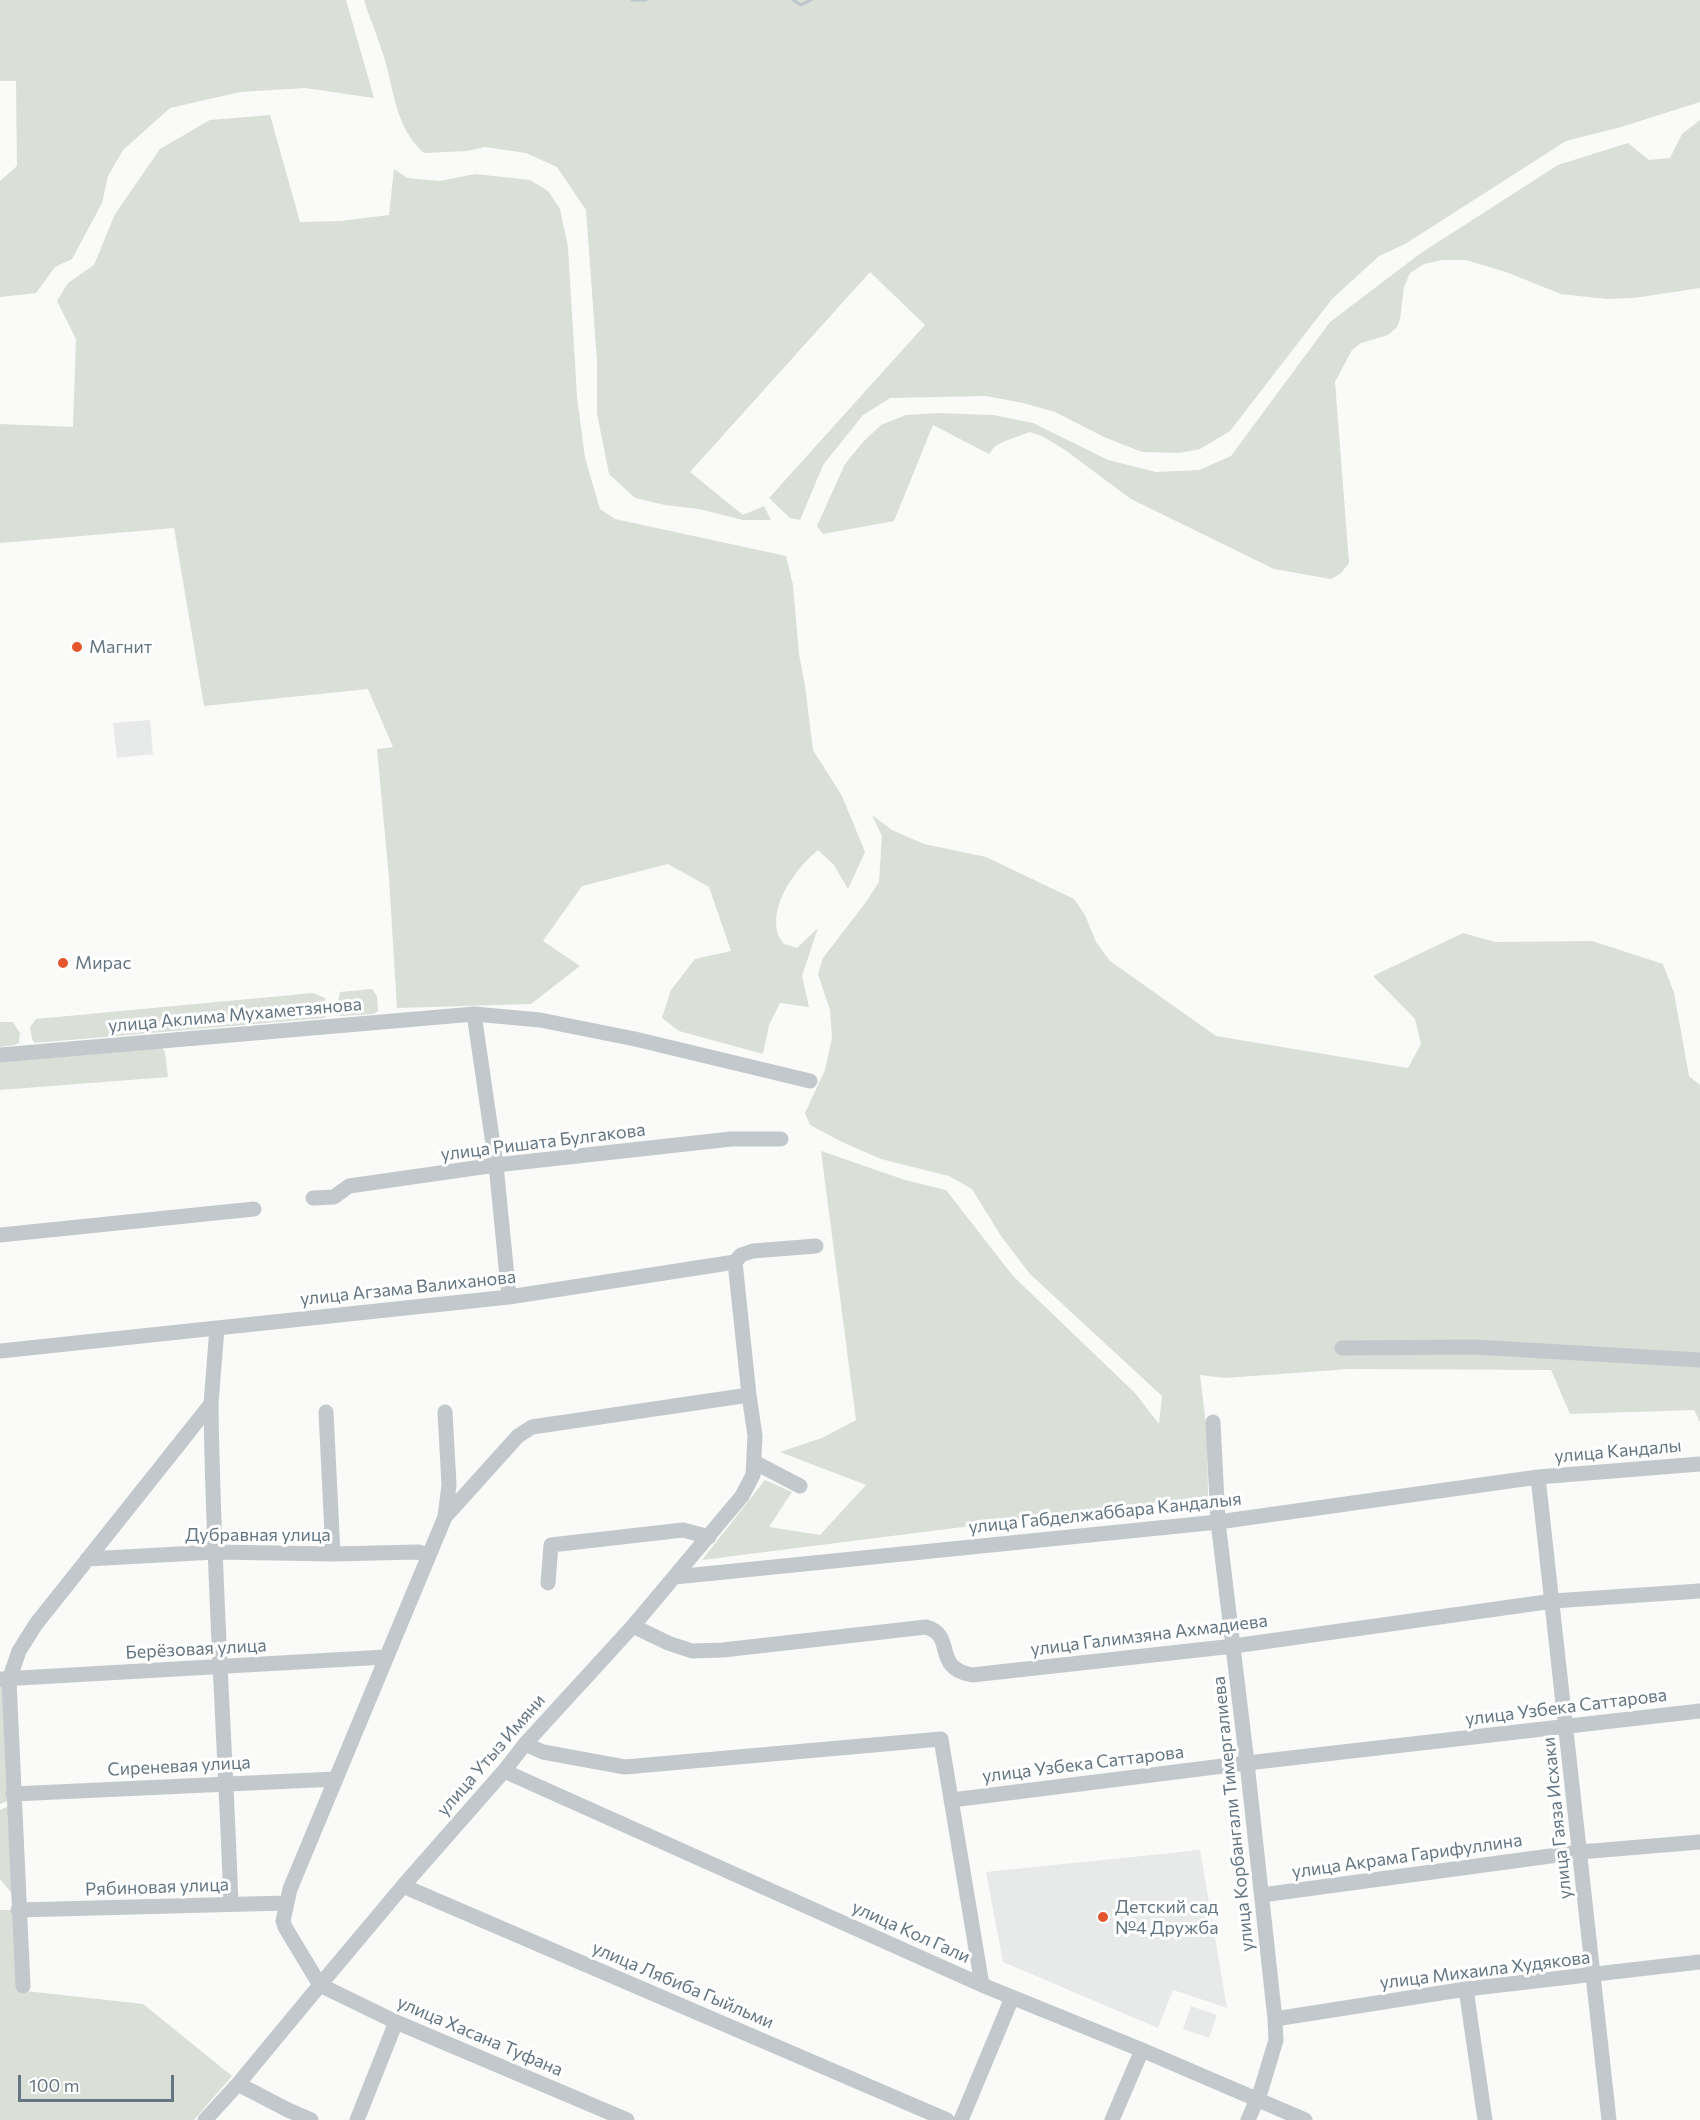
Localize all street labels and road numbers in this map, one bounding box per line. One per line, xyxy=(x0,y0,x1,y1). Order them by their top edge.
street label: улица Аклима Мухаметзянова xyxy=(107,993,363,1037)
street label: улица Ришата Булгакова xyxy=(440,1119,646,1165)
street label: улица Агзама Валиханова xyxy=(299,1266,517,1310)
street label: улица Кандалы xyxy=(1553,1435,1683,1467)
street label: улица Габделжаббара Кандалыя xyxy=(967,1488,1243,1538)
street label: Дубравная улица xyxy=(185,1524,331,1546)
street label: улица Галимзяна Ахмадиева xyxy=(1029,1610,1269,1660)
street label: Берёзовая улица xyxy=(125,1635,267,1663)
street label: улица Корбангали Тимергалиева xyxy=(1208,1675,1258,1953)
street label: улица Узбека Саттарова xyxy=(1464,1684,1668,1730)
street label: улица Утыз Имяни xyxy=(432,1690,550,1820)
street label: улица Гаяза Исхаки xyxy=(1538,1736,1576,1900)
street label: улица Узбека Саттарова xyxy=(981,1741,1185,1787)
street label: Сиреневая улица xyxy=(107,1751,251,1781)
street label: улица Акрама Гарифуллина xyxy=(1290,1829,1524,1883)
street label: Рябиновая улица xyxy=(85,1874,229,1900)
street label: улица Кол Гали xyxy=(848,1896,974,1968)
street label: улица Лябиба Гыйльми xyxy=(589,1937,777,2033)
street label: улица Михаила Худякова xyxy=(1379,1946,1591,1994)
street label: улица Хасана Туфана xyxy=(394,1991,566,2081)

